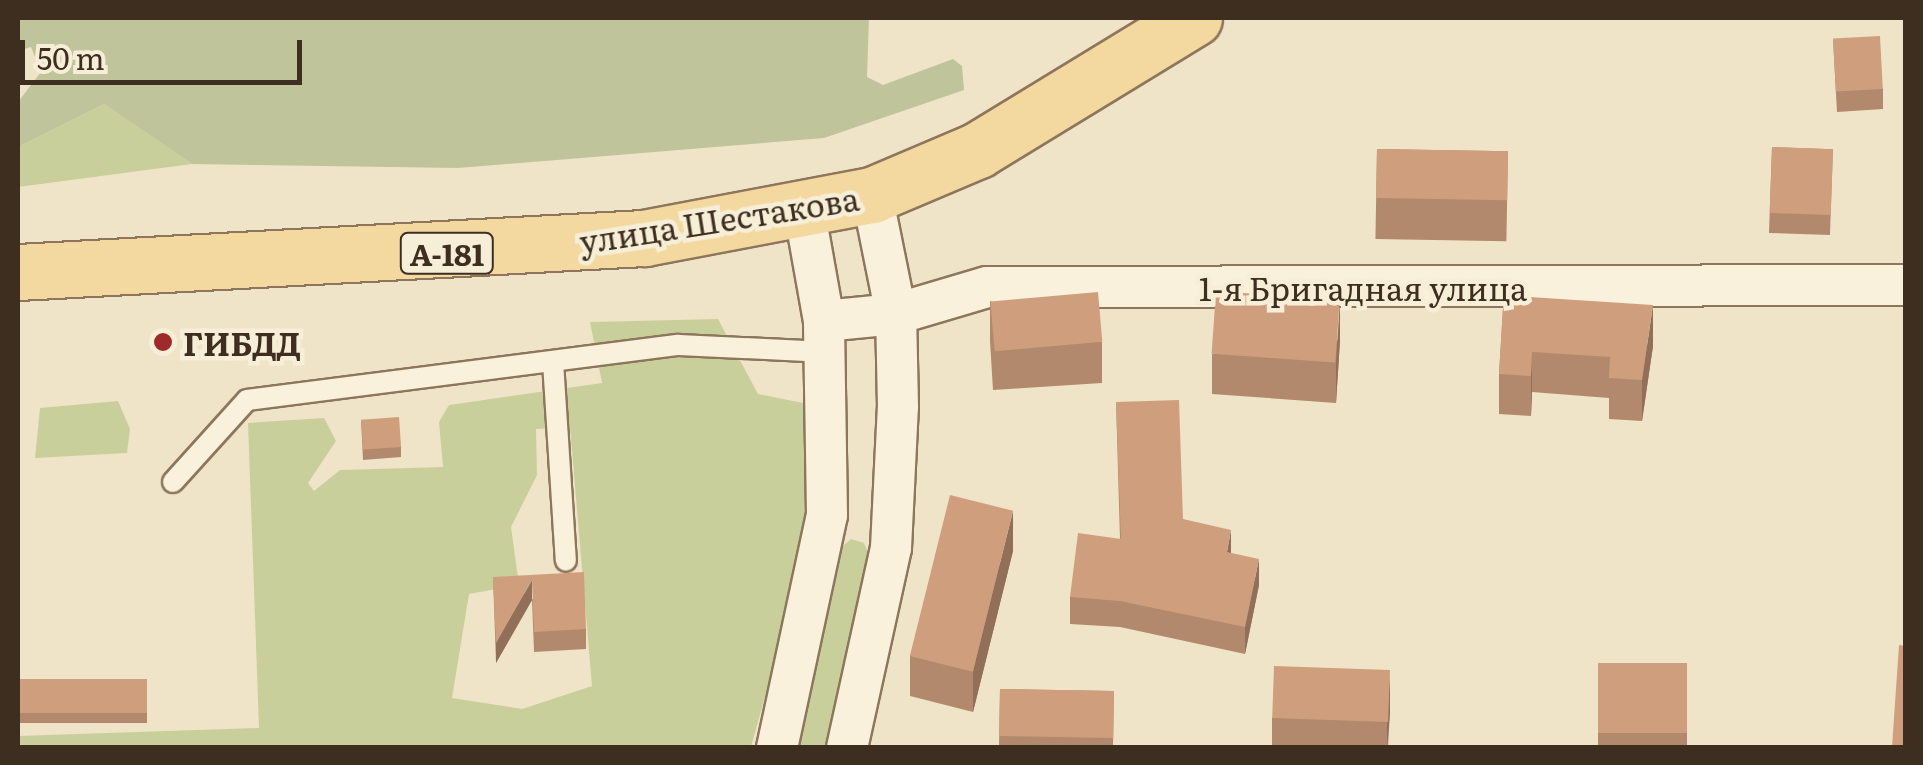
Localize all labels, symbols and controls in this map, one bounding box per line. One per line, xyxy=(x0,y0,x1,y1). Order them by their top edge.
scale bar xyxy=(25,20,308,82)
text: 50 m xyxy=(37,35,105,79)
street label: улица Шестакова xyxy=(576,178,862,260)
road number: А-181 xyxy=(400,228,494,278)
street label: 1-я Бригадная улица xyxy=(1199,268,1527,306)
place label: ГИБДД xyxy=(183,323,301,361)
marker: ГИБДД xyxy=(152,331,174,353)

